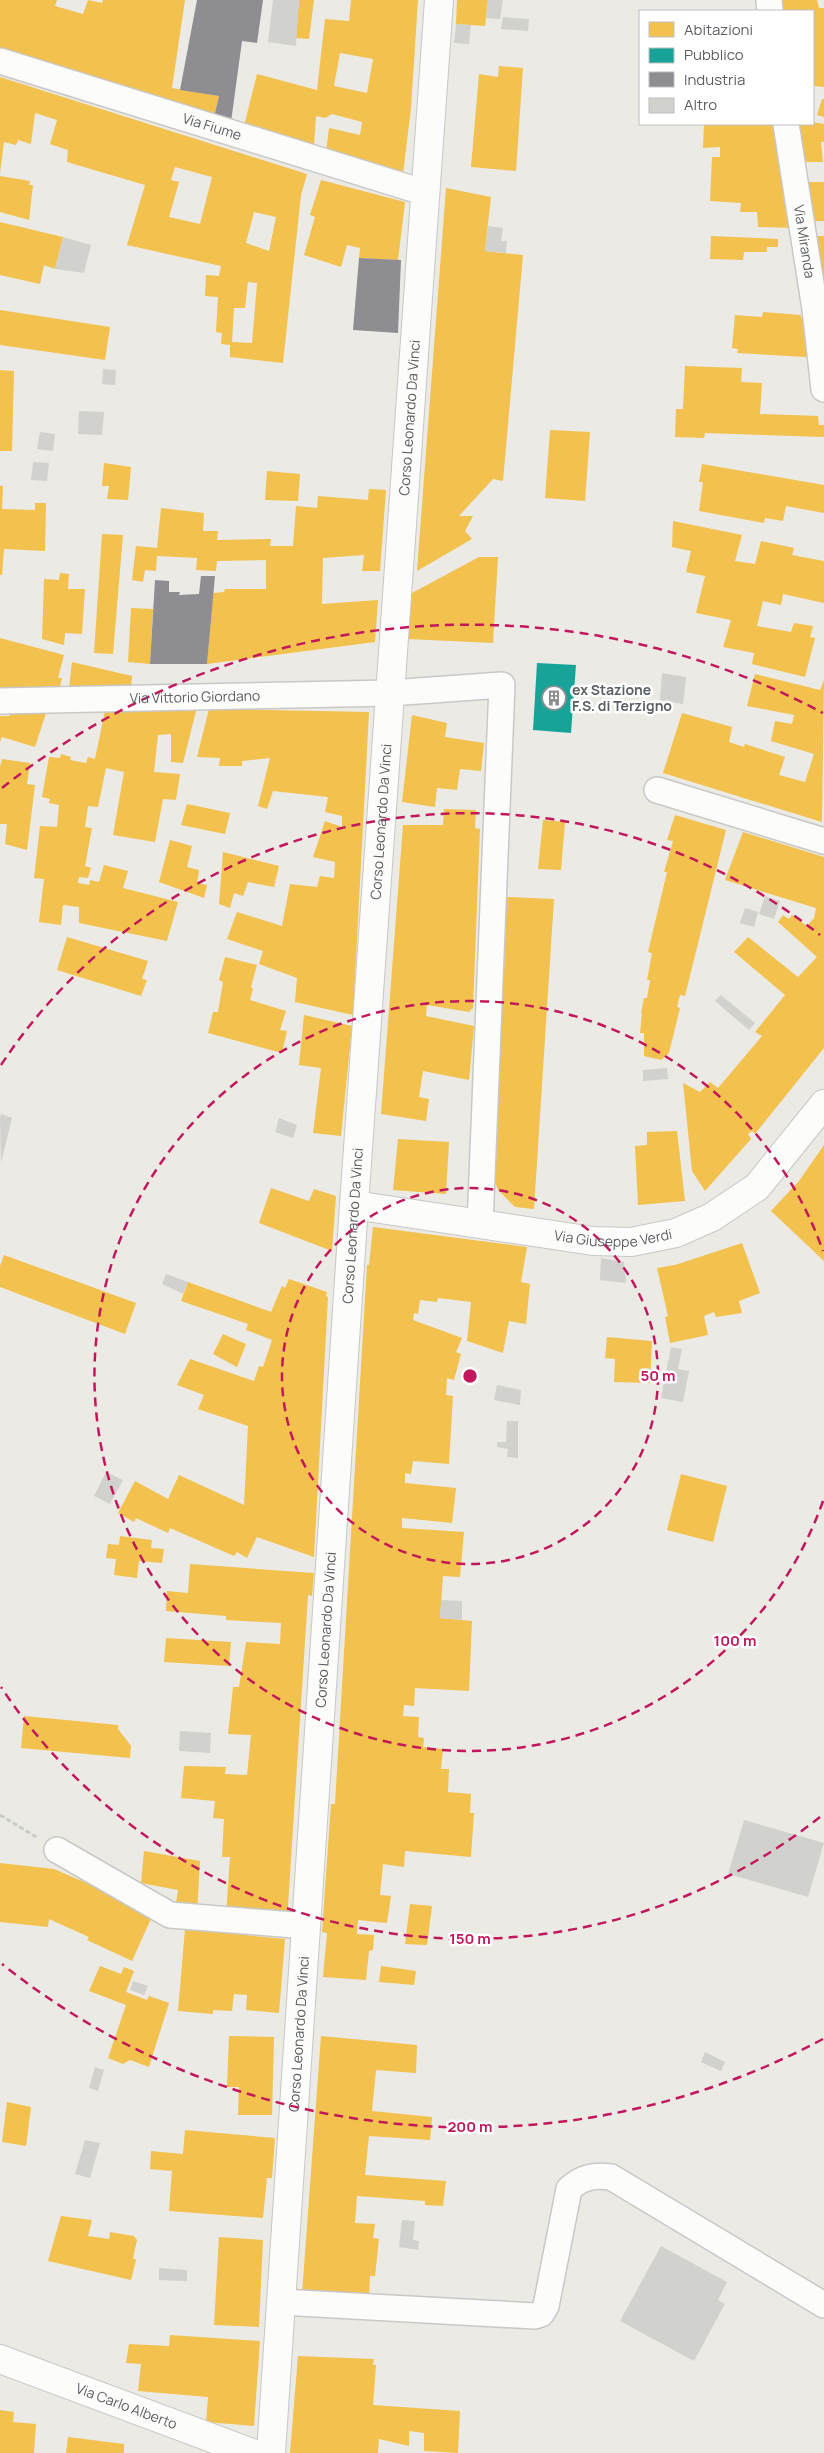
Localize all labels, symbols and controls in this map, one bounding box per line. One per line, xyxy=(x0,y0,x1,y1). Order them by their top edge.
legend xyxy=(639,10,814,125)
text: Abitazioni xyxy=(684,19,753,40)
text: Pubblico xyxy=(684,44,744,65)
text: Industria xyxy=(684,69,745,90)
text: Altro xyxy=(684,94,717,115)
street label: Via Fiume xyxy=(180,108,244,144)
street label: Via Miranda xyxy=(790,203,820,280)
street label: Corso Leonardo Da Vinci xyxy=(394,339,424,496)
place label: ex Stazione F.S. di Terzigno xyxy=(572,680,672,715)
building icon: ex Stazione F.S. di Terzigno xyxy=(541,685,567,711)
street label: Via Vittorio Giordano xyxy=(129,686,260,707)
street label: Corso Leonardo Da Vinci xyxy=(366,743,396,900)
street label: Corso Leonardo Da Vinci xyxy=(337,1147,367,1304)
street label: Via Giuseppe Verdi xyxy=(553,1224,674,1251)
text: 50 m xyxy=(640,1365,676,1386)
centre of rings xyxy=(461,1367,479,1385)
street label: Corso Leonardo Da Vinci xyxy=(311,1551,340,1708)
text: 100 m xyxy=(714,1630,756,1651)
text: 150 m xyxy=(449,1928,491,1949)
street label: Corso Leonardo Da Vinci xyxy=(284,1955,313,2112)
text: 200 m xyxy=(447,2116,493,2137)
street label: Via Carlo Alberto xyxy=(73,2378,180,2433)

